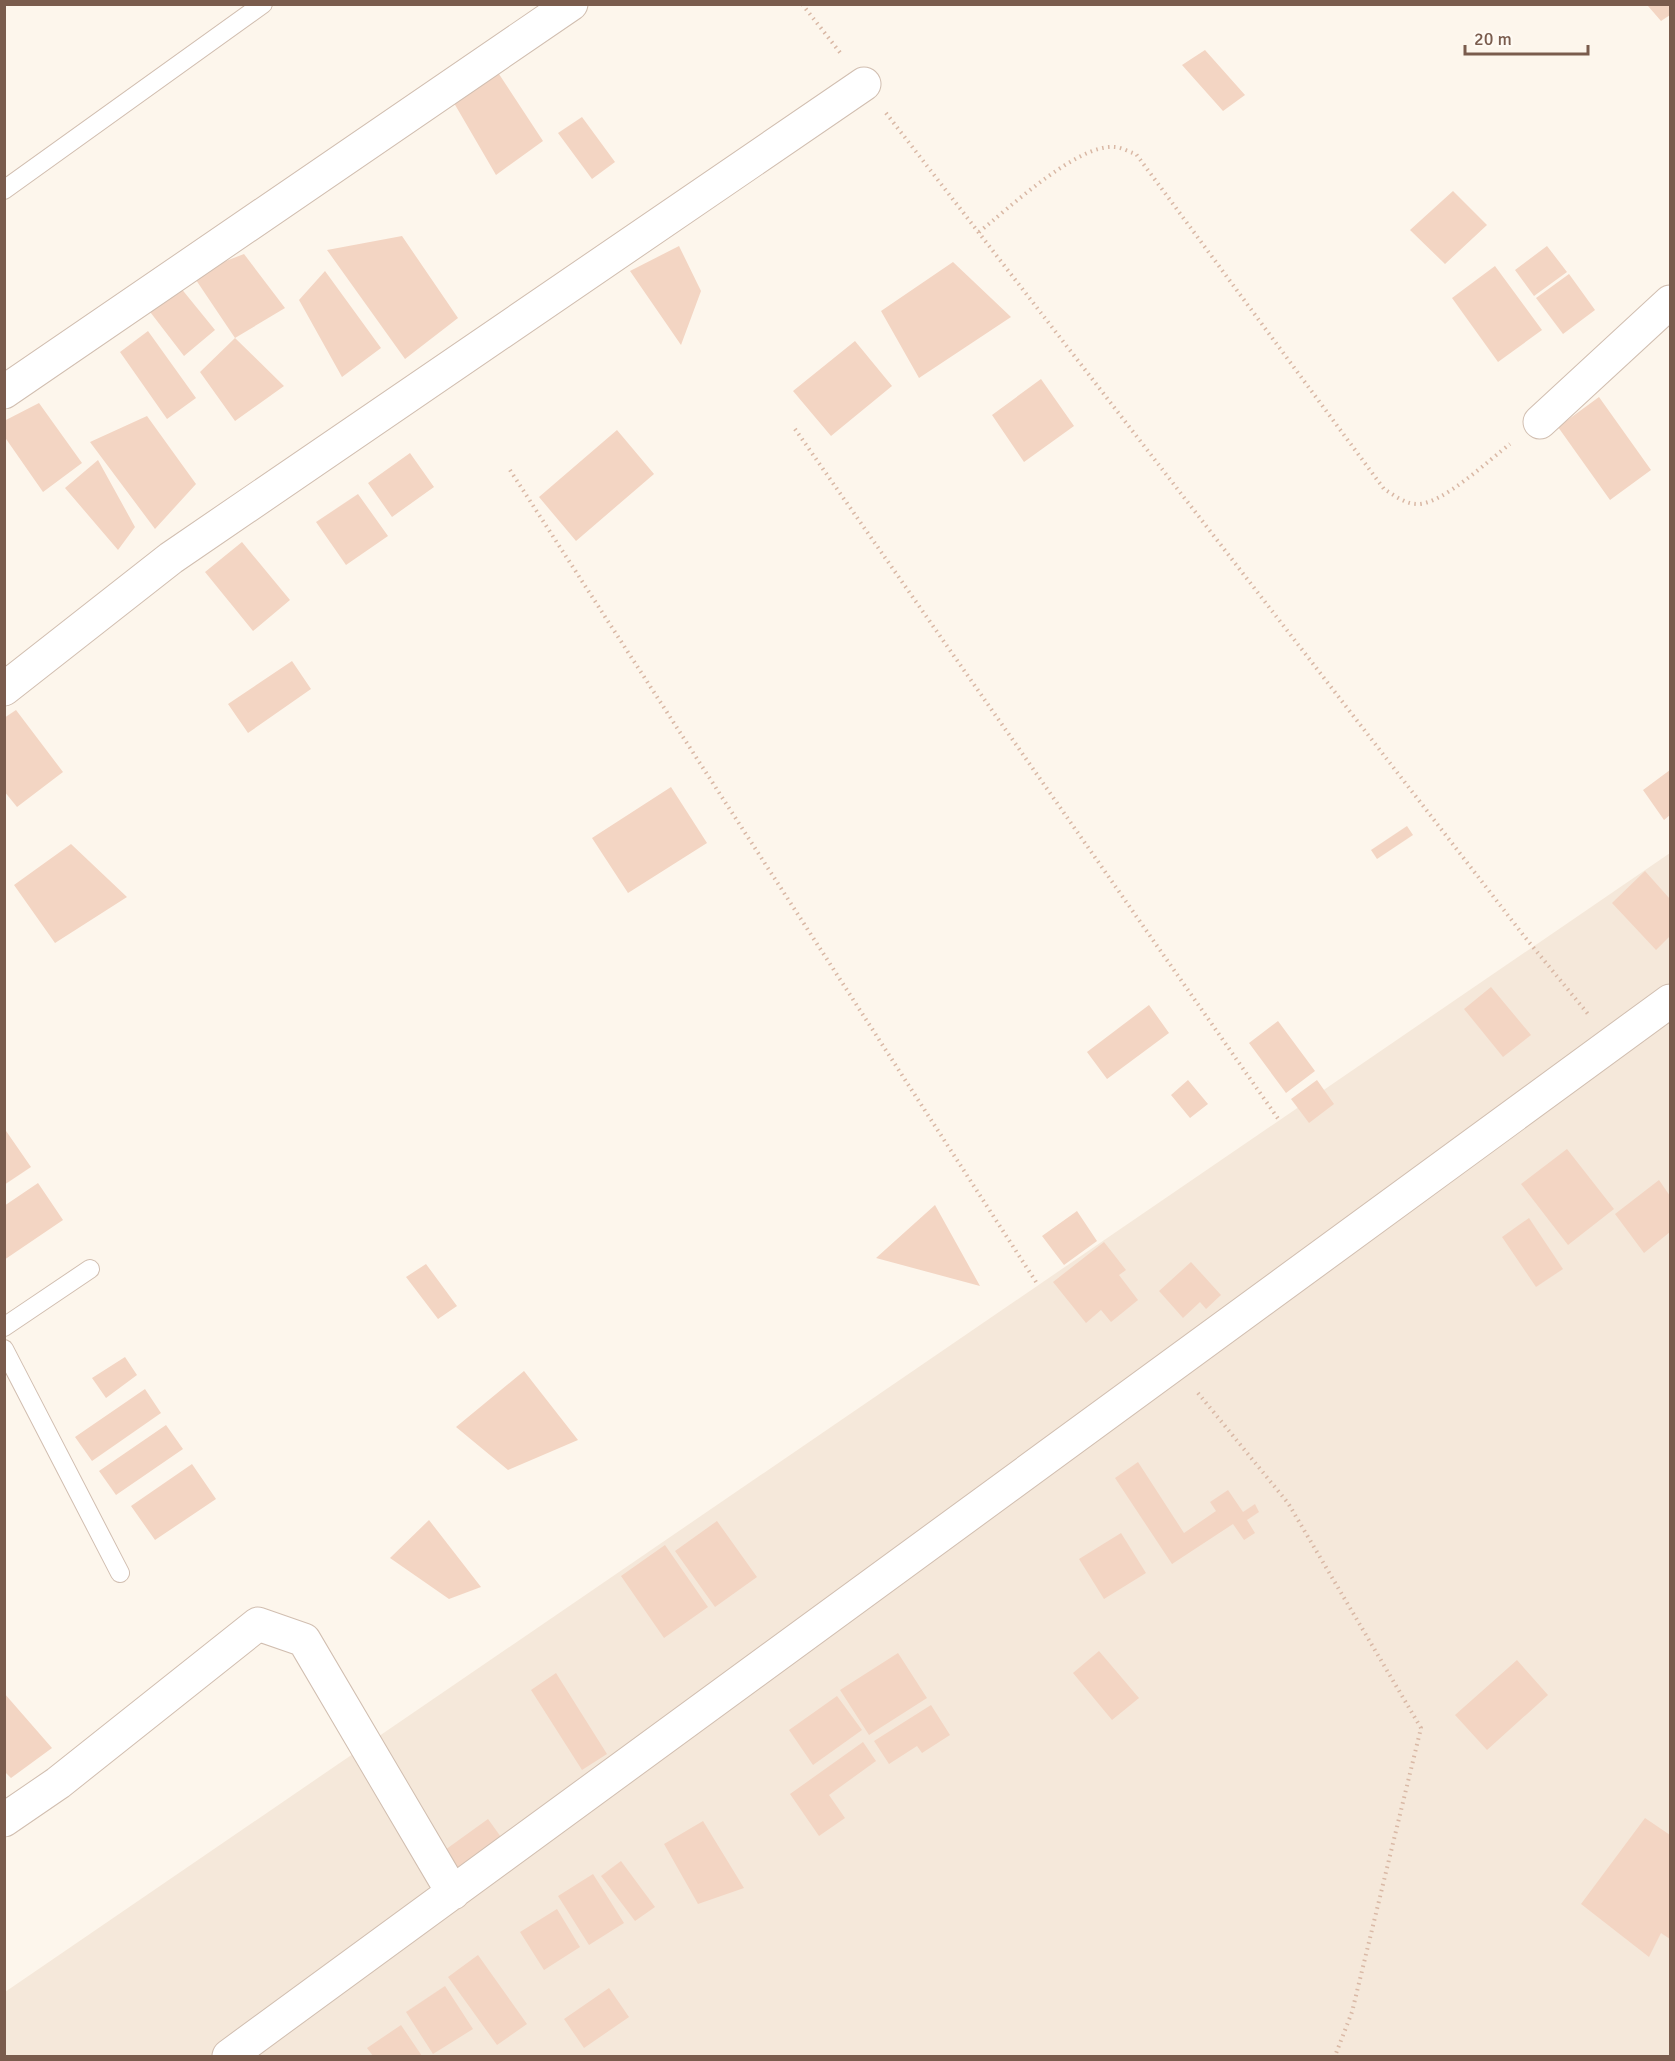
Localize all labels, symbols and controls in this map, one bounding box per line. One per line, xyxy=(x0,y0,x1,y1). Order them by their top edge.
scale bar xyxy=(1465,18,1588,56)
text: 20 m xyxy=(1474,28,1512,50)

